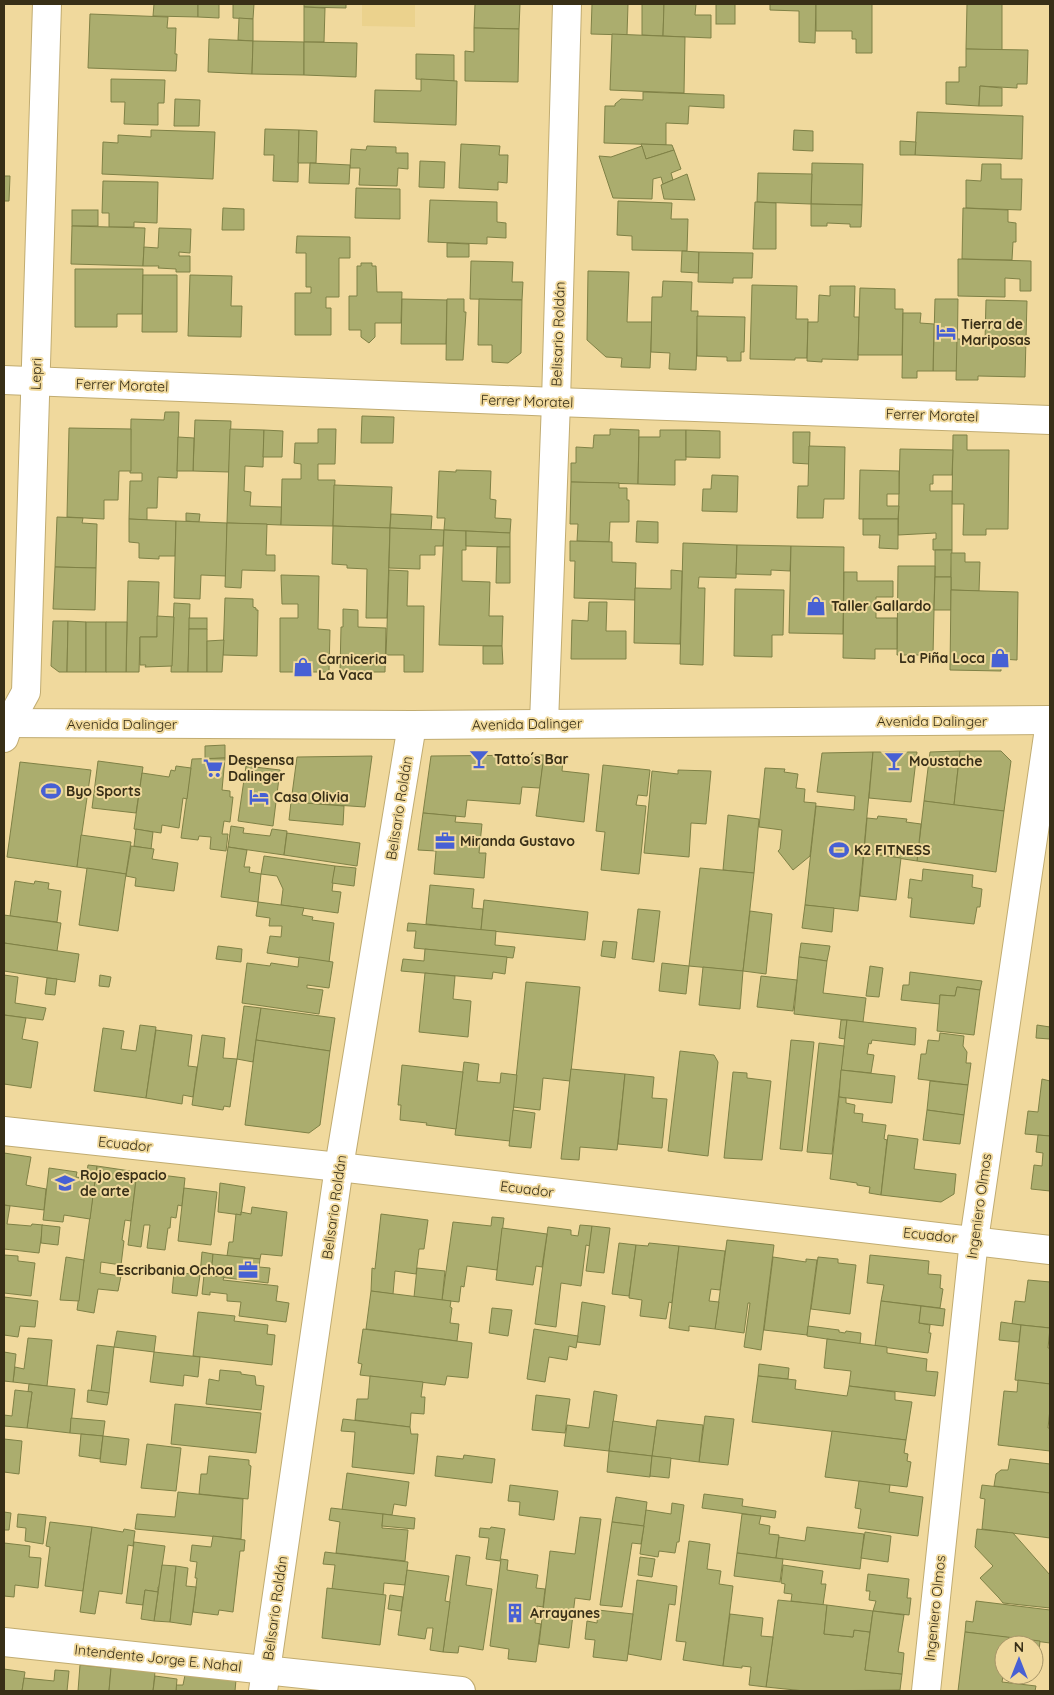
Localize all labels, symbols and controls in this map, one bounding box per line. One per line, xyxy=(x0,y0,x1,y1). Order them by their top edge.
street label: Belisario Roldán xyxy=(547,281,569,387)
place label: Tierra de Mariposas xyxy=(961,315,1031,349)
hotel icon: Tierra de Mariposas xyxy=(935,321,957,343)
street label: Lepri xyxy=(26,358,46,390)
street label: Ferrer Moratel xyxy=(75,374,169,396)
street label: Ferrer Moratel xyxy=(480,390,574,412)
street label: Ferrer Moratel xyxy=(885,404,979,426)
shop icon: Taller Gallardo xyxy=(805,595,827,617)
place label: Taller Gallardo xyxy=(831,597,931,615)
shop icon: La Piña Loca xyxy=(989,647,1011,669)
place label: La Piña Loca xyxy=(899,649,985,667)
place label: Carniceria La Vaca xyxy=(318,650,387,684)
shop icon: Carniceria La Vaca xyxy=(292,656,314,678)
street label: Avenida Dalinger xyxy=(877,712,988,730)
street label: Avenida Dalinger xyxy=(472,714,583,734)
street label: Avenida Dalinger xyxy=(67,715,178,733)
bar icon: Tatto´s Bar xyxy=(468,748,490,770)
place label: Tatto´s Bar xyxy=(494,750,569,768)
bar icon: Moustache xyxy=(883,750,905,772)
place label: Despensa Dalinger xyxy=(228,751,294,785)
place label: Moustache xyxy=(909,752,982,770)
street label: Belisario Roldán xyxy=(382,755,416,861)
supermarket icon: Despensa Dalinger xyxy=(202,757,224,779)
sports icon: Byo Sports xyxy=(40,780,62,802)
place label: Byo Sports xyxy=(66,782,141,800)
hotel icon: Casa Olivia xyxy=(248,786,270,808)
place label: Casa Olivia xyxy=(274,788,349,806)
office icon: Miranda Gustavo xyxy=(434,830,456,852)
place label: Miranda Gustavo xyxy=(460,832,575,850)
sports icon: K2 FITNESS xyxy=(828,839,850,861)
place label: K2 FITNESS xyxy=(854,841,931,859)
street label: Ecuador xyxy=(97,1132,153,1156)
street label: Ingeniero Olmos xyxy=(963,1152,995,1260)
street label: Belisario Roldán xyxy=(318,1154,350,1260)
place label: Rojo espacio de arte xyxy=(80,1166,167,1200)
school or university icon: Rojo espacio de arte xyxy=(54,1172,76,1194)
street label: Ecuador xyxy=(499,1177,555,1201)
street label: Ecuador xyxy=(902,1223,958,1247)
office icon: Escribania Ochoa xyxy=(237,1259,259,1281)
place label: Escribania Ochoa xyxy=(116,1261,233,1279)
street label: Ingeniero Olmos xyxy=(921,1554,949,1662)
street label: Belisario Roldán xyxy=(259,1555,291,1661)
building icon: Arrayanes xyxy=(504,1602,526,1624)
place label: Arrayanes xyxy=(530,1604,600,1622)
north arrow xyxy=(994,1635,1044,1685)
text: N xyxy=(1014,1638,1024,1656)
street label: Intendente Jorge E. Nahal xyxy=(74,1640,242,1676)

